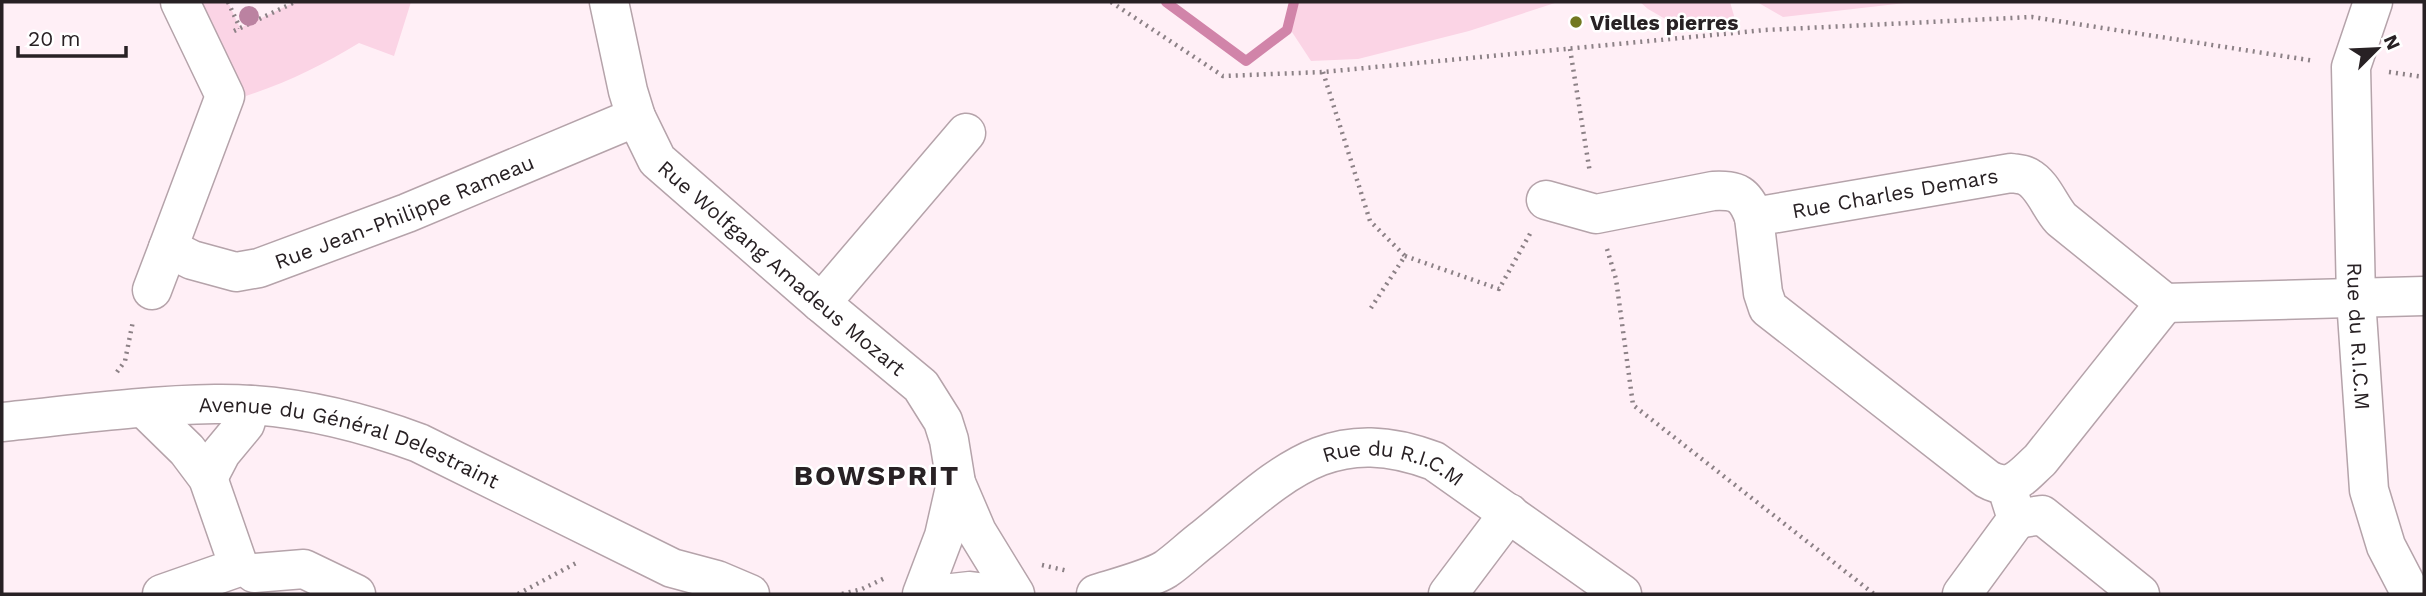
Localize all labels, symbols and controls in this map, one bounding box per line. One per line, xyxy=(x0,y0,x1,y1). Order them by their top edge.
place label: Vielles pierres xyxy=(1590,10,1738,35)
scale bar xyxy=(18,14,126,58)
marker: Vielles pierres xyxy=(1568,14,1584,30)
north arrow xyxy=(2342,14,2412,84)
text: 20 m xyxy=(28,26,80,51)
text: N xyxy=(2379,31,2405,53)
street label: Rue Jean-Philippe Rameau xyxy=(271,149,537,274)
street label: Rue Wolfgang Amadeus Mozart xyxy=(653,154,911,381)
street label: Rue Charles Demars xyxy=(1790,163,2000,223)
street label: Rue du R.I.C.M xyxy=(2343,262,2376,411)
street label: Avenue du Général Delestraint xyxy=(198,391,504,493)
street label: Rue du R.I.C.M xyxy=(1319,435,1469,491)
district label: BOWSPRIT xyxy=(794,459,960,492)

